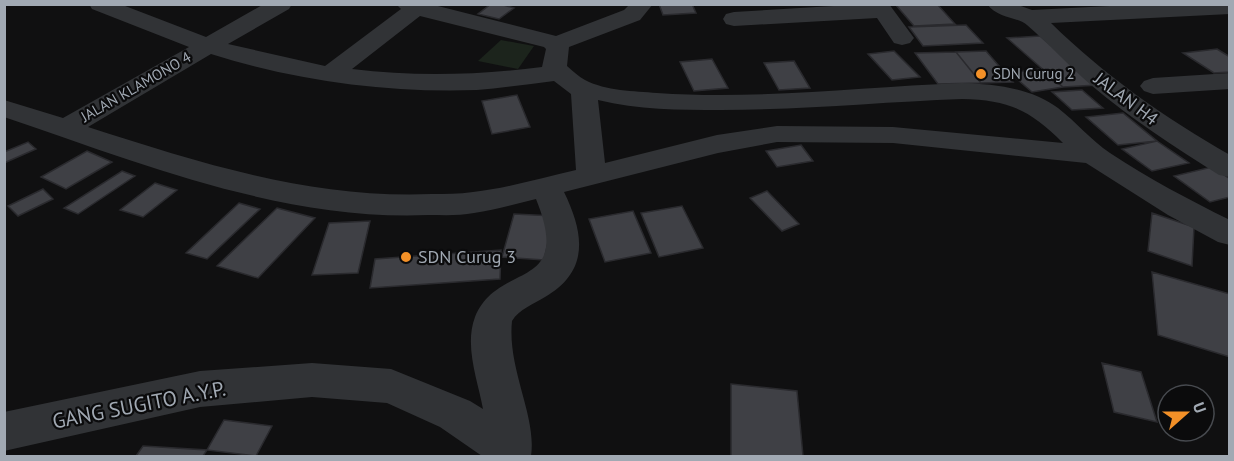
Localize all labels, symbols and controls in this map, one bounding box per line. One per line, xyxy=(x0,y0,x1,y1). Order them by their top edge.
street label: JALAN KLAMONO 4 xyxy=(76,47,194,126)
place label: SDN Curug 2 xyxy=(993,64,1075,83)
street label: JALAN H4 xyxy=(1089,66,1163,130)
marker: SDN Curug 2 xyxy=(974,67,988,81)
place label: SDN Curug 3 xyxy=(418,245,516,268)
marker: SDN Curug 3 xyxy=(399,250,413,264)
street label: GANG SUGITO A.Y.P. xyxy=(50,374,228,435)
north arrow xyxy=(1156,383,1216,443)
text: U xyxy=(1189,399,1211,416)

